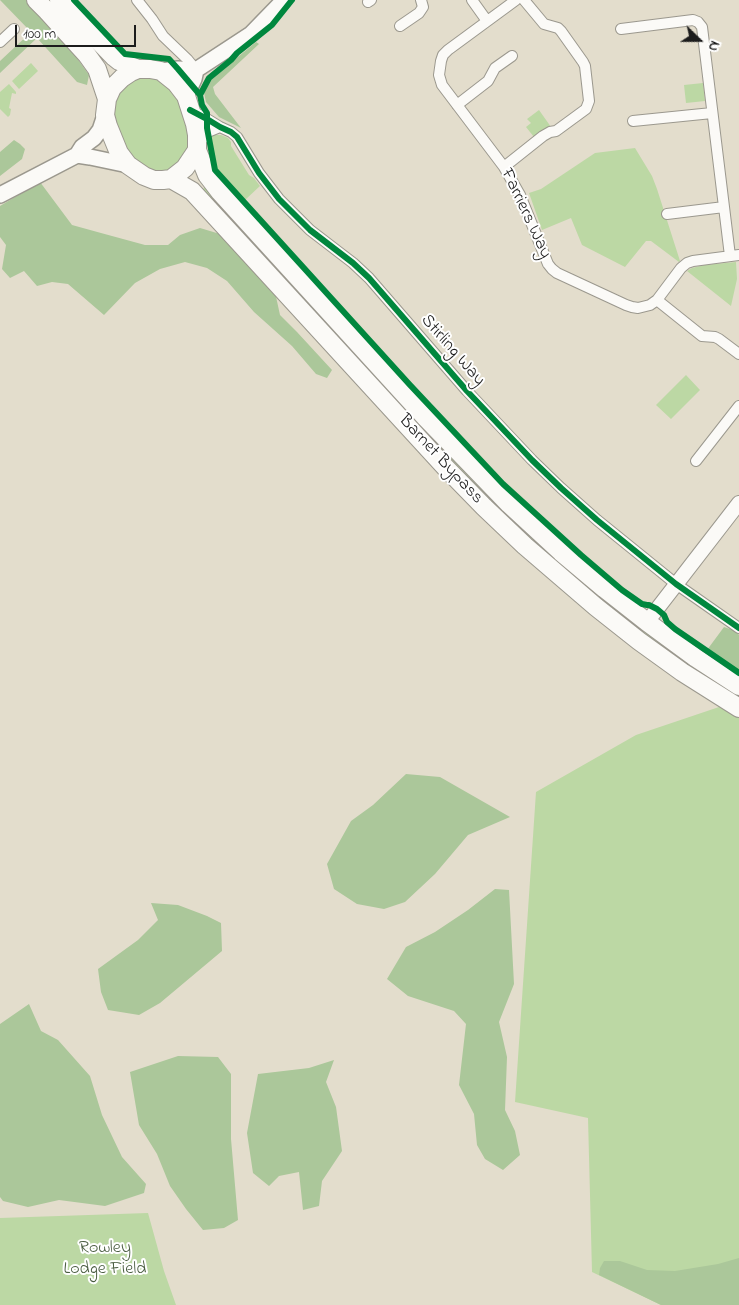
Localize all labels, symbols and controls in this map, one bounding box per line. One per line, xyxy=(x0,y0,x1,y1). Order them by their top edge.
scale bar xyxy=(18,15,139,47)
north arrow xyxy=(674,15,724,65)
text: 100 m xyxy=(23,23,56,45)
text: N xyxy=(702,37,725,54)
street label: Farriers Way xyxy=(495,166,555,262)
street label: Stirling Way xyxy=(415,311,489,391)
street label: Barnet Bypass xyxy=(393,411,487,509)
park label: Rowley Lodge Field xyxy=(64,1238,146,1280)

